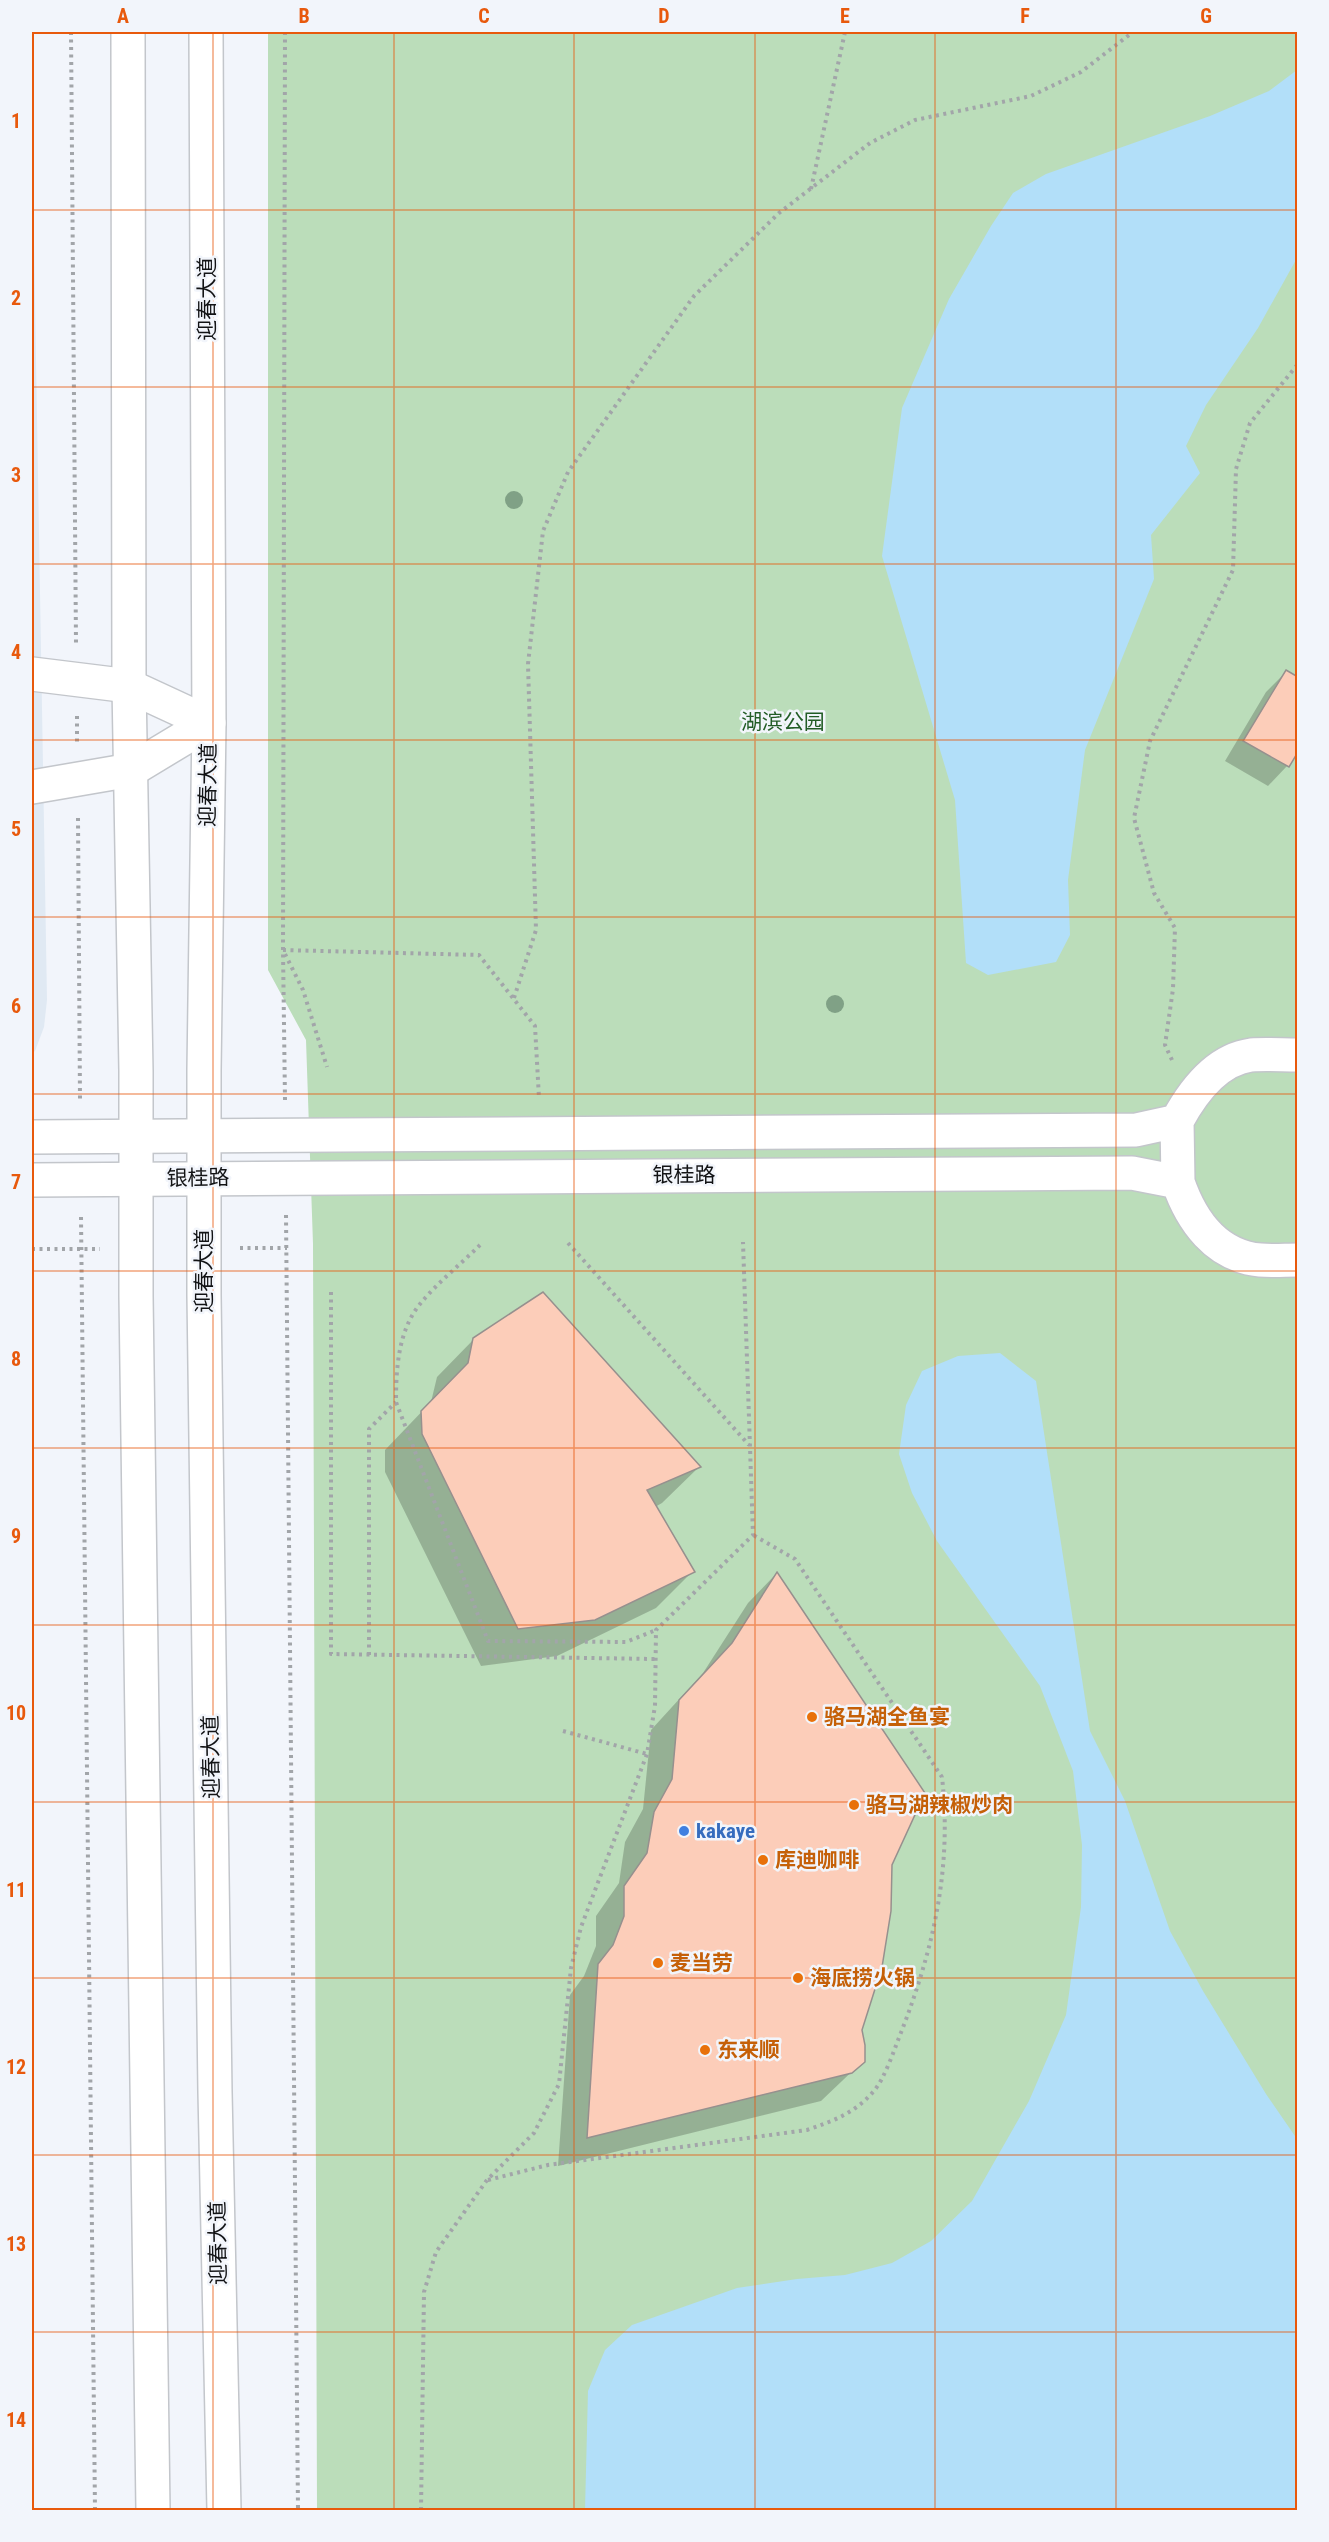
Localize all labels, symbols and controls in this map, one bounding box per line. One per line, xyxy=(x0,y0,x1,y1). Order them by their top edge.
text: A xyxy=(117,4,129,28)
text: B xyxy=(298,4,310,28)
text: C xyxy=(478,4,490,28)
text: D xyxy=(658,4,670,28)
text: E xyxy=(840,4,850,28)
text: F xyxy=(1020,4,1030,28)
text: G xyxy=(1200,4,1212,28)
text: 1 xyxy=(11,109,21,133)
street label: 迎春大道 xyxy=(195,257,219,341)
text: 2 xyxy=(11,286,21,310)
text: 3 xyxy=(11,463,21,487)
text: 4 xyxy=(11,640,21,664)
park label: 湖滨公园 xyxy=(741,710,825,734)
street label: 迎春大道 xyxy=(195,743,221,827)
text: 5 xyxy=(11,817,21,841)
text: 6 xyxy=(11,994,21,1018)
street label: 银桂路 xyxy=(653,1163,716,1187)
street label: 银桂路 xyxy=(166,1165,230,1191)
text: 7 xyxy=(11,1170,21,1194)
street label: 迎春大道 xyxy=(192,1229,216,1313)
text: 8 xyxy=(11,1347,21,1371)
text: 9 xyxy=(11,1524,21,1548)
text: 10 xyxy=(6,1701,26,1725)
place label: 骆马湖全鱼宴 xyxy=(824,1705,950,1729)
marker: 骆马湖全鱼宴 xyxy=(805,1710,819,1724)
street label: 迎春大道 xyxy=(198,1715,224,1799)
place label: 骆马湖辣椒炒肉 xyxy=(866,1793,1013,1817)
marker: 骆马湖辣椒炒肉 xyxy=(847,1798,861,1812)
place label: kakaye xyxy=(696,1819,755,1843)
marker: kakaye xyxy=(677,1824,691,1838)
place label: 库迪咖啡 xyxy=(775,1848,859,1872)
marker: 库迪咖啡 xyxy=(756,1853,770,1867)
text: 11 xyxy=(6,1878,26,1902)
place label: 麦当劳 xyxy=(670,1951,733,1975)
marker: 麦当劳 xyxy=(651,1956,665,1970)
place label: 海底捞火锅 xyxy=(810,1966,915,1990)
marker: 海底捞火锅 xyxy=(791,1971,805,1985)
place label: 东来顺 xyxy=(717,2038,780,2062)
marker: 东来顺 xyxy=(698,2043,712,2057)
text: 12 xyxy=(6,2055,26,2079)
street label: 迎春大道 xyxy=(205,2201,231,2285)
text: 13 xyxy=(6,2232,26,2256)
text: 14 xyxy=(6,2408,26,2432)

